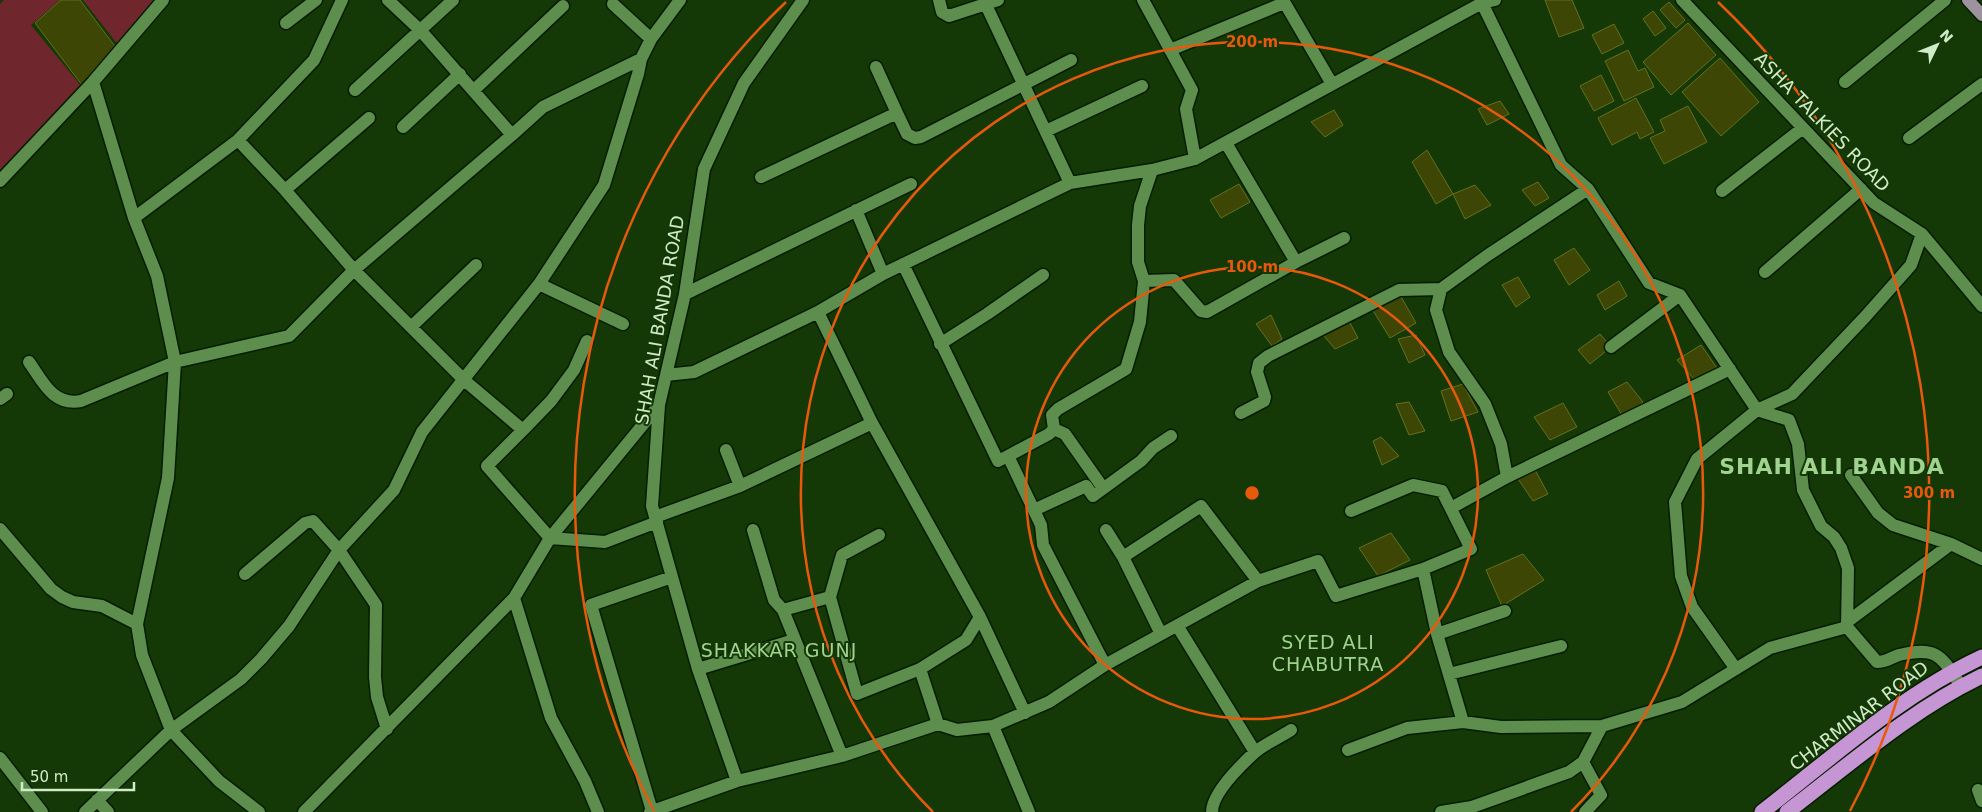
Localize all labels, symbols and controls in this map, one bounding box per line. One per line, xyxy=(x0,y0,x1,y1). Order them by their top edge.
north arrow xyxy=(1912,20,1962,70)
text: N xyxy=(1937,26,1956,46)
text: 200 m xyxy=(1226,33,1278,51)
street label: ASHA TALKIES ROAD xyxy=(1750,48,1894,196)
street label: SHAH ALI BANDA ROAD xyxy=(631,214,688,426)
text: 100 m xyxy=(1226,258,1278,276)
district label: SHAH ALI BANDA xyxy=(1719,454,1945,479)
centre of rings xyxy=(1243,484,1261,502)
text: 300 m xyxy=(1903,484,1955,502)
district label: SYED ALI CHABUTRA xyxy=(1272,631,1384,675)
district label: SHAKKAR GUNJ xyxy=(701,639,857,661)
street label: CHARMINAR ROAD xyxy=(1785,657,1932,775)
scale bar xyxy=(22,760,135,792)
text: 50 m xyxy=(30,768,68,786)

